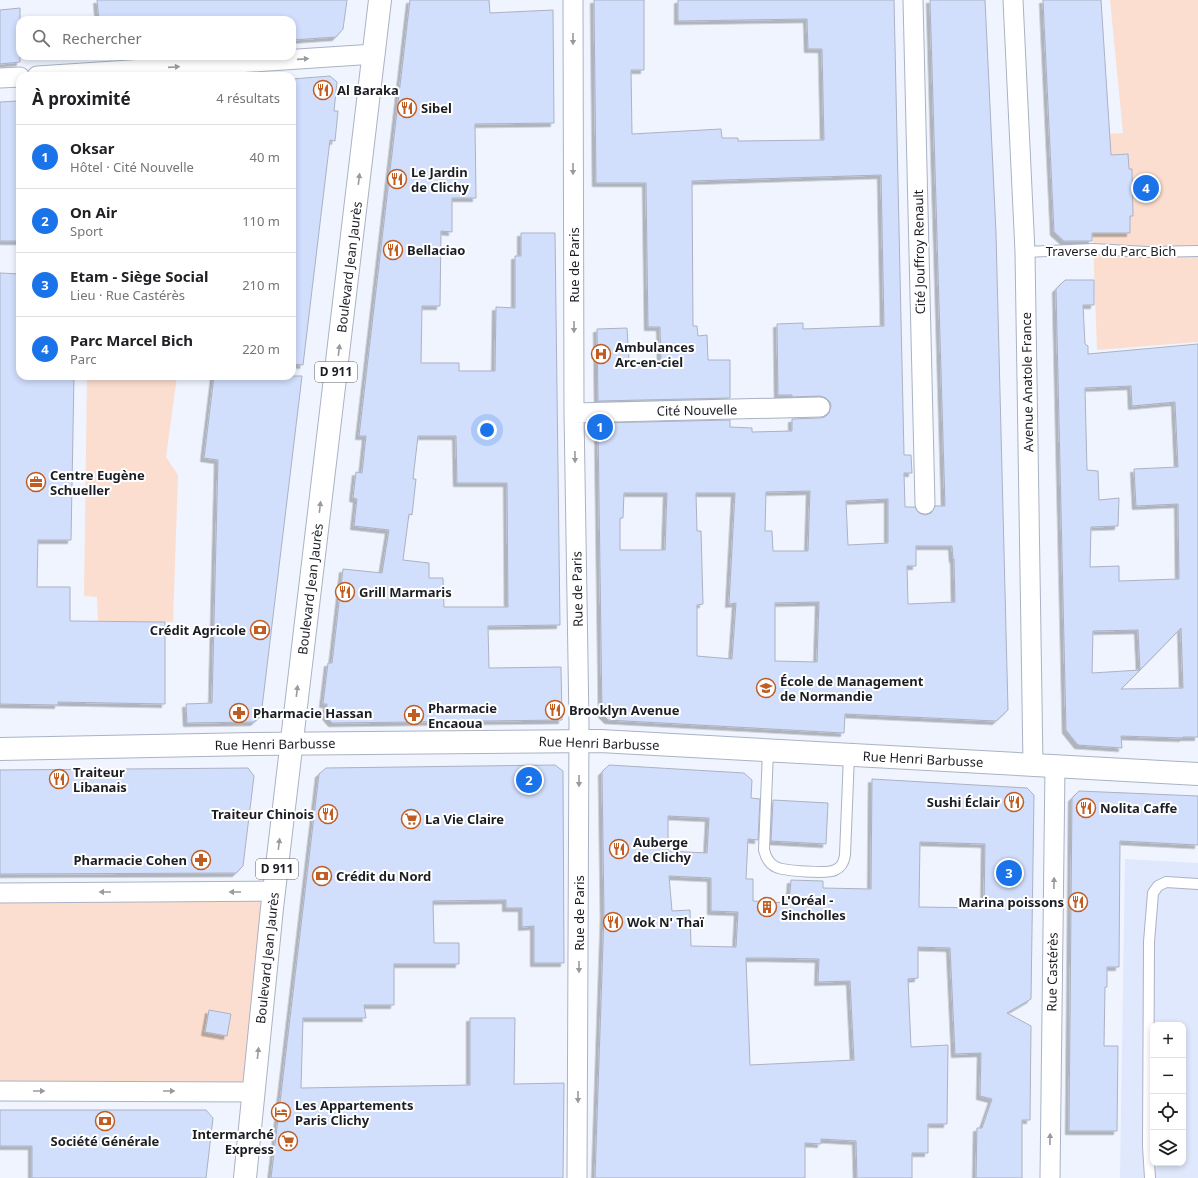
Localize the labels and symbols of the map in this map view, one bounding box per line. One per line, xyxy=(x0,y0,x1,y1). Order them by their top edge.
one-way arrow xyxy=(570,33,576,46)
one-way arrow xyxy=(297,55,309,62)
one-way arrow xyxy=(168,64,180,71)
restaurant icon: Al Baraka xyxy=(312,79,334,101)
place label: Al Baraka xyxy=(337,81,399,99)
restaurant icon: Sibel xyxy=(396,97,418,119)
place label: Sibel xyxy=(421,99,452,117)
place label: Le Jardin de Clichy xyxy=(411,163,470,196)
one-way arrow xyxy=(570,163,576,176)
restaurant icon: Le Jardin de Clichy xyxy=(386,168,408,190)
one-way arrow xyxy=(356,173,362,185)
pin: 4 xyxy=(1133,173,1159,203)
street label: Cité Jouffroy Renault xyxy=(909,189,929,315)
street label: Boulevard Jean Jaurès xyxy=(332,200,366,334)
street label: Rue de Paris xyxy=(565,227,583,303)
restaurant icon: Bellaciao xyxy=(382,239,404,261)
place label: Bellaciao xyxy=(407,241,465,259)
street label: Traverse du Parc Bich xyxy=(1046,242,1176,260)
street label: Avenue Anatole France xyxy=(1017,312,1037,452)
one-way arrow xyxy=(571,321,577,334)
place label: Ambulances Arc-en-ciel xyxy=(615,338,694,371)
hospital icon: Ambulances Arc-en-ciel xyxy=(590,343,612,365)
one-way arrow xyxy=(335,344,342,356)
road number: D 911 xyxy=(315,362,357,382)
street label: Cité Nouvelle xyxy=(656,400,738,420)
pin: 1 xyxy=(587,412,613,442)
your location xyxy=(477,420,497,440)
one-way arrow xyxy=(572,451,578,464)
place label: Centre Eugène Schueller xyxy=(50,466,145,499)
office icon: Centre Eugène Schueller xyxy=(25,471,47,493)
one-way arrow xyxy=(316,501,323,513)
street label: Boulevard Jean Jaurès xyxy=(293,522,327,656)
street label: Rue de Paris xyxy=(567,551,587,627)
restaurant icon: Grill Marmaris xyxy=(334,581,356,603)
place label: Grill Marmaris xyxy=(359,583,452,601)
bank icon: Crédit Agricole xyxy=(249,619,271,641)
place label: Crédit Agricole xyxy=(150,621,246,639)
place label: École de Management de Normandie xyxy=(780,672,924,705)
school or university icon: École de Management de Normandie xyxy=(755,677,777,699)
one-way arrow xyxy=(294,685,300,697)
place label: Pharmacie Encaoua xyxy=(428,699,497,732)
restaurant icon: Brooklyn Avenue xyxy=(544,699,566,721)
place label: Brooklyn Avenue xyxy=(569,701,680,719)
pharmacy icon: Pharmacie Hassan xyxy=(228,702,250,724)
place label: Pharmacie Hassan xyxy=(253,704,372,722)
pharmacy icon: Pharmacie Encaoua xyxy=(403,704,425,726)
street label: Rue Henri Barbusse xyxy=(538,732,660,754)
street label: Rue Henri Barbusse xyxy=(214,734,336,754)
street label: Rue Henri Barbusse xyxy=(862,747,984,771)
place label: Traiteur Libanais xyxy=(73,763,127,796)
pin: 2 xyxy=(516,765,542,795)
restaurant icon: Traiteur Libanais xyxy=(48,768,70,790)
one-way arrow xyxy=(576,775,582,788)
restaurant icon: Sushi Éclair xyxy=(1003,791,1025,813)
place label: Sushi Éclair xyxy=(927,793,1000,811)
restaurant icon: Nolita Caffe xyxy=(1075,797,1097,819)
place label: Nolita Caffe xyxy=(1100,799,1177,817)
restaurant icon: Traiteur Chinois xyxy=(317,803,339,825)
place label: Traiteur Chinois xyxy=(211,805,314,823)
supermarket icon: La Vie Claire xyxy=(400,808,422,830)
place label: La Vie Claire xyxy=(425,810,504,828)
place label: Auberge de Clichy xyxy=(633,833,692,866)
one-way arrow xyxy=(276,838,283,851)
restaurant icon: Auberge de Clichy xyxy=(608,838,630,860)
pharmacy icon: Pharmacie Cohen xyxy=(190,849,212,871)
place label: Pharmacie Cohen xyxy=(74,851,187,869)
pin: 3 xyxy=(996,858,1022,888)
road number: D 911 xyxy=(256,859,298,879)
bank icon: Crédit du Nord xyxy=(311,865,333,887)
place label: Crédit du Nord xyxy=(336,867,431,885)
street label: Rue de Paris xyxy=(570,875,588,951)
one-way arrow xyxy=(1050,877,1057,889)
one-way arrow xyxy=(98,889,111,895)
one-way arrow xyxy=(228,889,241,895)
street label: Boulevard Jean Jaurès xyxy=(251,891,283,1025)
place label: L'Oréal - Sincholles xyxy=(781,891,846,924)
restaurant icon: Marina poissons xyxy=(1067,891,1089,913)
place label: Marina poissons xyxy=(958,893,1064,911)
building icon: L'Oréal - Sincholles xyxy=(756,896,778,918)
restaurant icon: Wok N' Thaï xyxy=(602,911,624,933)
place label: Wok N' Thaï xyxy=(627,913,705,931)
street label: Rue Castérès xyxy=(1042,932,1062,1012)
one-way arrow xyxy=(576,961,582,974)
one-way arrow xyxy=(255,1047,261,1059)
one-way arrow xyxy=(33,1088,46,1094)
one-way arrow xyxy=(163,1088,176,1094)
one-way arrow xyxy=(575,1091,581,1104)
place label: Les Appartements Paris Clichy xyxy=(295,1096,413,1129)
hotel icon: Les Appartements Paris Clichy xyxy=(270,1101,292,1123)
bank icon: Société Générale xyxy=(94,1110,116,1132)
place label: Intermarché Express xyxy=(192,1125,274,1158)
supermarket icon: Intermarché Express xyxy=(277,1130,299,1152)
place label: Société Générale xyxy=(51,1132,160,1150)
one-way arrow xyxy=(1047,1132,1053,1145)

